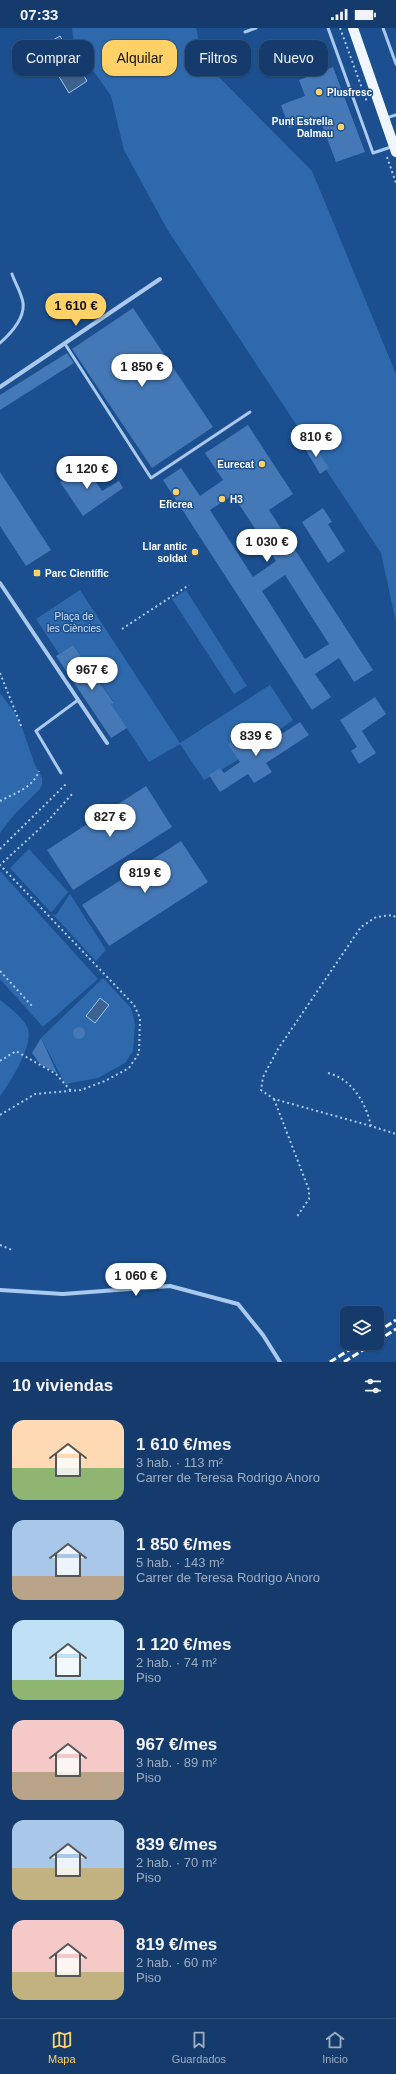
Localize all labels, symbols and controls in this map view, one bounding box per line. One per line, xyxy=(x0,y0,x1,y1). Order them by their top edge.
text: 07:33 xyxy=(20,6,58,23)
chip: Comprar xyxy=(12,40,94,76)
chip: Alquilar xyxy=(102,40,177,76)
chip: Filtros xyxy=(185,40,251,76)
chip: Nuevo xyxy=(259,40,328,76)
marker: Plusfresc xyxy=(314,87,324,97)
place label: Plusfresc xyxy=(327,87,372,98)
place label: Punt Estrella Dalmau xyxy=(272,116,333,139)
marker: Punt Estrella Dalmau xyxy=(336,122,346,132)
pin: 1 610 € xyxy=(39,293,113,327)
text: 1 610 € xyxy=(54,298,98,313)
pin: 1 850 € xyxy=(105,354,179,388)
text: 1 850 € xyxy=(120,359,164,374)
pin: 810 € xyxy=(288,424,344,458)
text: 810 € xyxy=(300,429,332,444)
pin: 1 120 € xyxy=(50,456,124,490)
place label: Eurecat xyxy=(217,459,255,470)
marker: Eurecat xyxy=(257,459,267,469)
text: 1 120 € xyxy=(65,461,109,476)
marker: Eficrea xyxy=(171,487,181,497)
marker: H3 xyxy=(217,494,227,504)
place label: H3 xyxy=(230,494,243,505)
place label: Eficrea xyxy=(159,499,193,510)
pin: 1 030 € xyxy=(230,529,304,563)
text: 1 030 € xyxy=(245,534,289,549)
place label: Llar antic soldat xyxy=(143,541,188,564)
marker: Llar antic soldat xyxy=(190,547,200,557)
marker: Parc Científic xyxy=(32,568,42,578)
place label: Parc Científic xyxy=(45,568,109,579)
park label: Plaça de les Ciències xyxy=(47,611,101,634)
pin: 967 € xyxy=(64,657,120,691)
text: 967 € xyxy=(76,662,108,677)
pin: 839 € xyxy=(228,723,284,757)
text: 839 € xyxy=(240,728,272,743)
pin: 827 € xyxy=(82,804,138,838)
text: 827 € xyxy=(94,809,126,824)
pin: 819 € xyxy=(117,860,173,894)
text: 819 € xyxy=(129,865,161,880)
pin: 1 060 € xyxy=(99,1263,173,1297)
text: 1 060 € xyxy=(114,1268,158,1283)
map controls xyxy=(340,1306,384,1350)
button: layers xyxy=(340,1306,384,1350)
icon: filters xyxy=(362,1375,384,1397)
text: 10 viviendas xyxy=(12,1376,113,1395)
text: 1 610 €/mes xyxy=(136,1435,231,1454)
icon: home xyxy=(44,1436,92,1484)
text: 3 hab. · 113 m² xyxy=(136,1455,223,1470)
text: Carrer de Teresa Rodrigo Anoro xyxy=(136,1470,320,1485)
text: 1 850 €/mes xyxy=(136,1535,231,1554)
icon: home xyxy=(44,1536,92,1584)
text: 5 hab. · 143 m² xyxy=(136,1555,224,1570)
text: Carrer de Teresa Rodrigo Anoro xyxy=(136,1570,320,1585)
text: 1 120 €/mes xyxy=(136,1635,231,1654)
icon: home xyxy=(44,1636,92,1684)
text: 2 hab. · 74 m² xyxy=(136,1655,217,1670)
text: Piso xyxy=(136,1670,161,1685)
text: 967 €/mes xyxy=(136,1735,217,1754)
icon: home xyxy=(44,1736,92,1784)
text: 3 hab. · 89 m² xyxy=(136,1755,217,1770)
text: Piso xyxy=(136,1770,161,1785)
text: 839 €/mes xyxy=(136,1835,217,1854)
icon: home xyxy=(44,1836,92,1884)
text: 2 hab. · 70 m² xyxy=(136,1855,217,1870)
text: Piso xyxy=(136,1870,161,1885)
text: 819 €/mes xyxy=(136,1935,217,1954)
icon: home xyxy=(44,1936,92,1984)
text: 2 hab. · 60 m² xyxy=(136,1955,217,1970)
text: Piso xyxy=(136,1970,161,1985)
tab: Mapa xyxy=(48,2029,76,2065)
tab: Guardados xyxy=(172,2029,226,2065)
tab: Inicio xyxy=(322,2029,348,2065)

